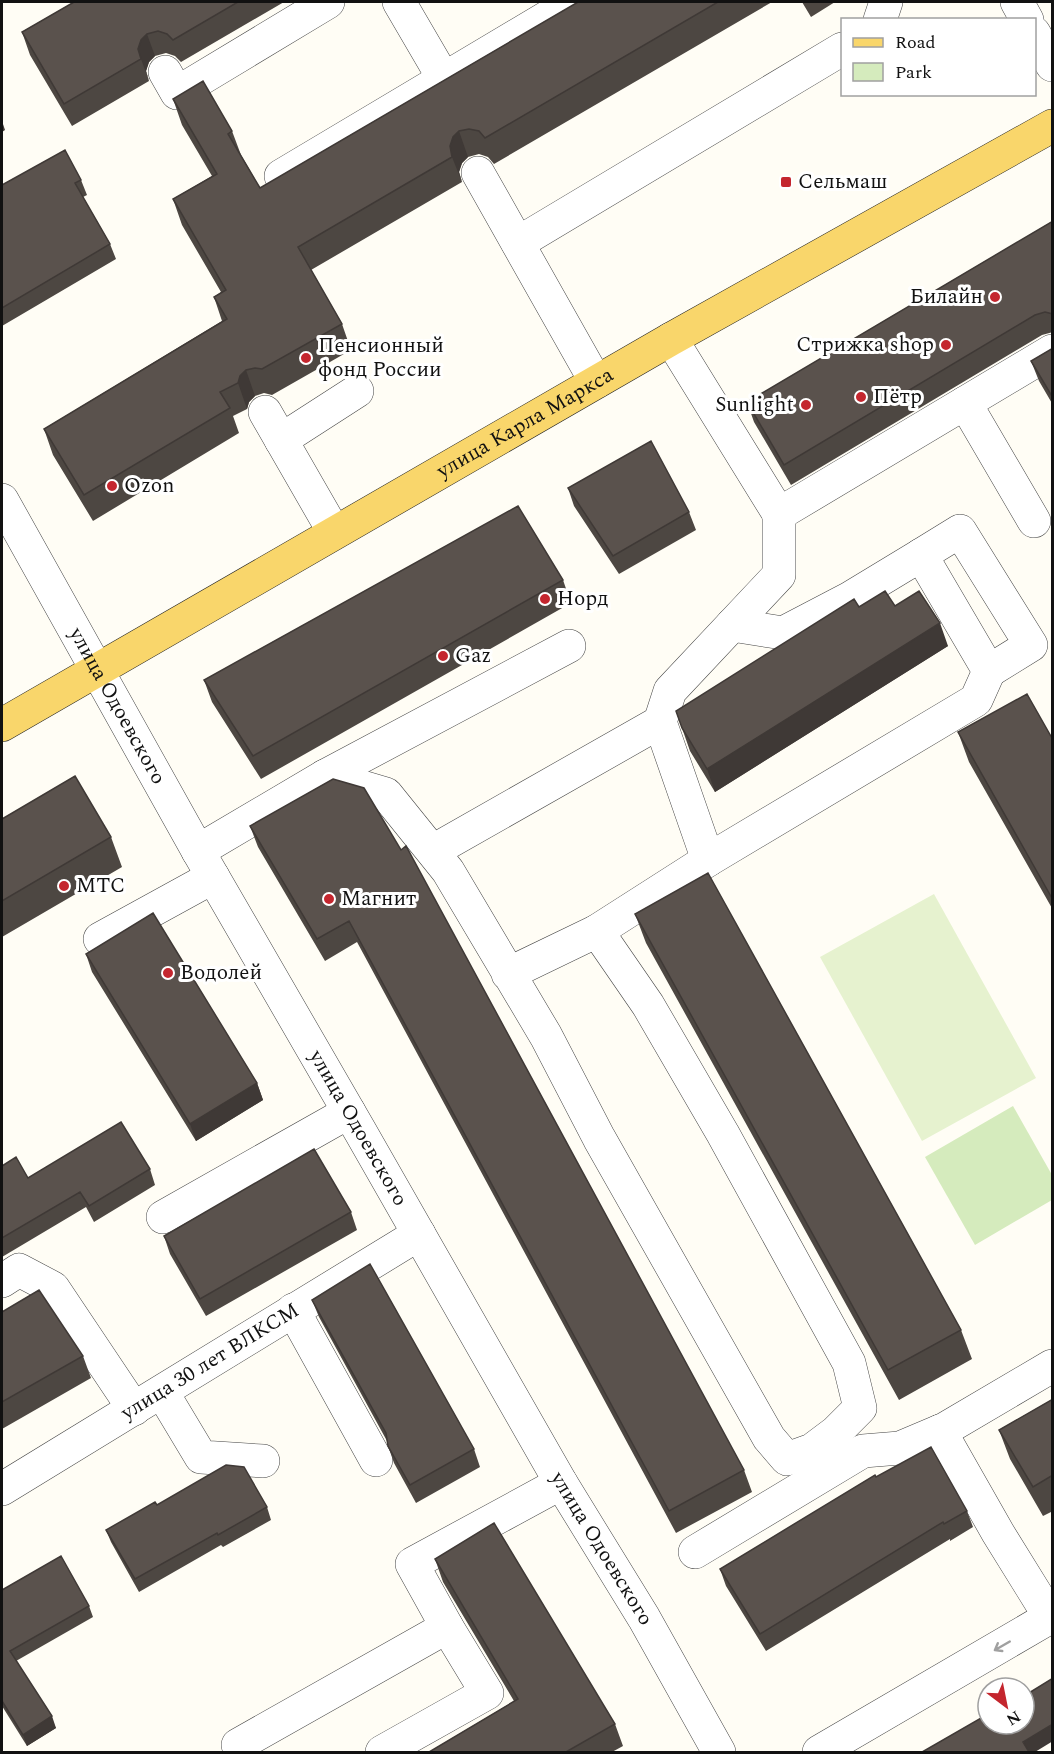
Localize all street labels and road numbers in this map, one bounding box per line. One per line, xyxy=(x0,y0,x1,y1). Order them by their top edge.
street label: улица Карла Маркса xyxy=(430,359,620,487)
street label: улица Одоевского xyxy=(60,621,174,791)
street label: улица Одоевского xyxy=(300,1043,416,1212)
street label: улица 30 лет ВЛКСМ xyxy=(114,1295,305,1429)
street label: улица Одоевского xyxy=(541,1465,661,1632)

